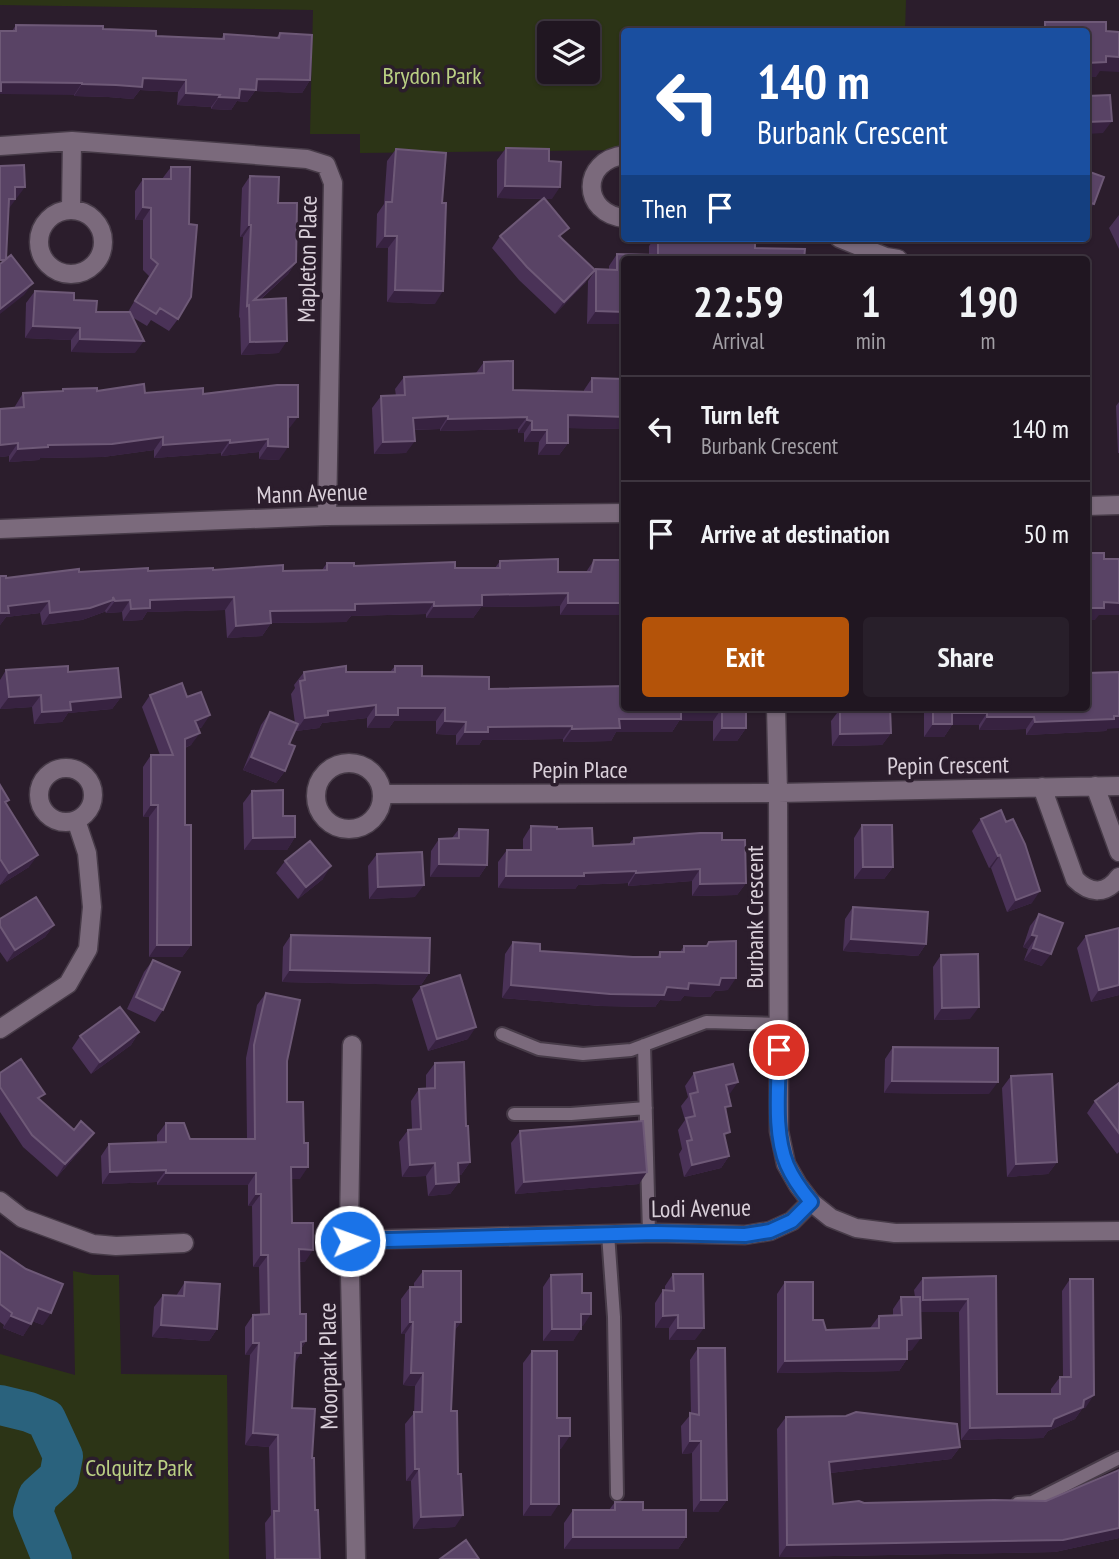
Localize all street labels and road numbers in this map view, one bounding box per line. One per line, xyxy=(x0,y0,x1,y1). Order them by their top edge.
street label: Mapleton Place xyxy=(290,195,324,323)
street label: Mann Avenue xyxy=(256,476,368,510)
street label: Pepin Crescent xyxy=(887,748,1010,782)
street label: Pepin Place xyxy=(532,754,628,785)
street label: Burbank Crescent xyxy=(739,845,770,989)
street label: Lodi Avenue xyxy=(651,1192,751,1224)
street label: Moorpark Place xyxy=(311,1302,345,1430)

